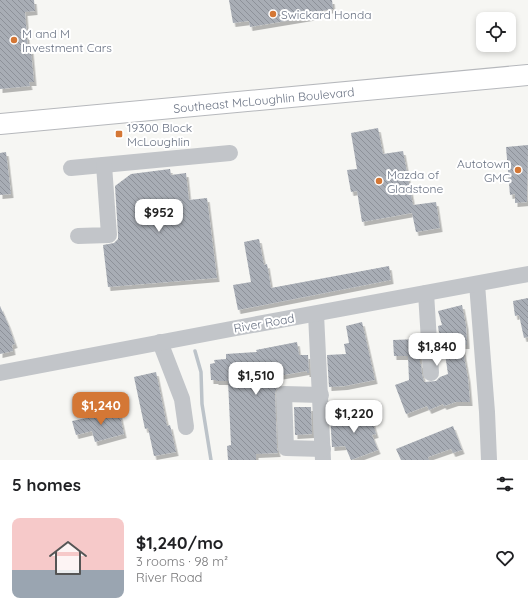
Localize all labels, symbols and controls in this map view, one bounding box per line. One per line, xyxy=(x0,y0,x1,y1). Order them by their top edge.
place label: Swickard Honda xyxy=(281,7,371,22)
marker: Swickard Honda xyxy=(268,9,278,19)
map controls xyxy=(476,12,516,52)
button: locate xyxy=(476,12,516,52)
place label: M and M Investment Cars xyxy=(22,26,112,55)
marker: M and M Investment Cars xyxy=(9,35,19,45)
street label: Southeast McLoughlin Boulevard xyxy=(173,84,355,115)
place label: 19300 Block McLoughlin xyxy=(127,120,192,149)
marker: 19300 Block McLoughlin xyxy=(114,129,124,139)
place label: Autotown GMC xyxy=(457,156,510,185)
marker: Autotown GMC xyxy=(513,165,523,175)
place label: Mazda of Gladstone xyxy=(387,167,443,196)
marker: Mazda of Gladstone xyxy=(374,176,384,186)
pin: $952 xyxy=(135,199,183,233)
text: $952 xyxy=(144,204,174,220)
street label: River Road xyxy=(232,310,296,336)
pin: $1,840 xyxy=(404,333,470,367)
text: $1,840 xyxy=(417,338,457,354)
pin: $1,510 xyxy=(223,362,289,396)
text: $1,510 xyxy=(238,367,274,383)
pin: $1,240 xyxy=(68,392,134,426)
text: $1,240 xyxy=(81,397,121,413)
pin: $1,220 xyxy=(321,400,387,434)
text: $1,220 xyxy=(334,405,374,421)
icon: filters xyxy=(494,473,516,495)
text: 5 homes xyxy=(12,474,81,495)
text: $1,240/mo xyxy=(136,532,223,553)
icon: home xyxy=(44,534,92,582)
icon: heart xyxy=(494,547,516,569)
text: 3 rooms · 98 m² xyxy=(136,553,228,569)
text: River Road xyxy=(136,569,202,585)

